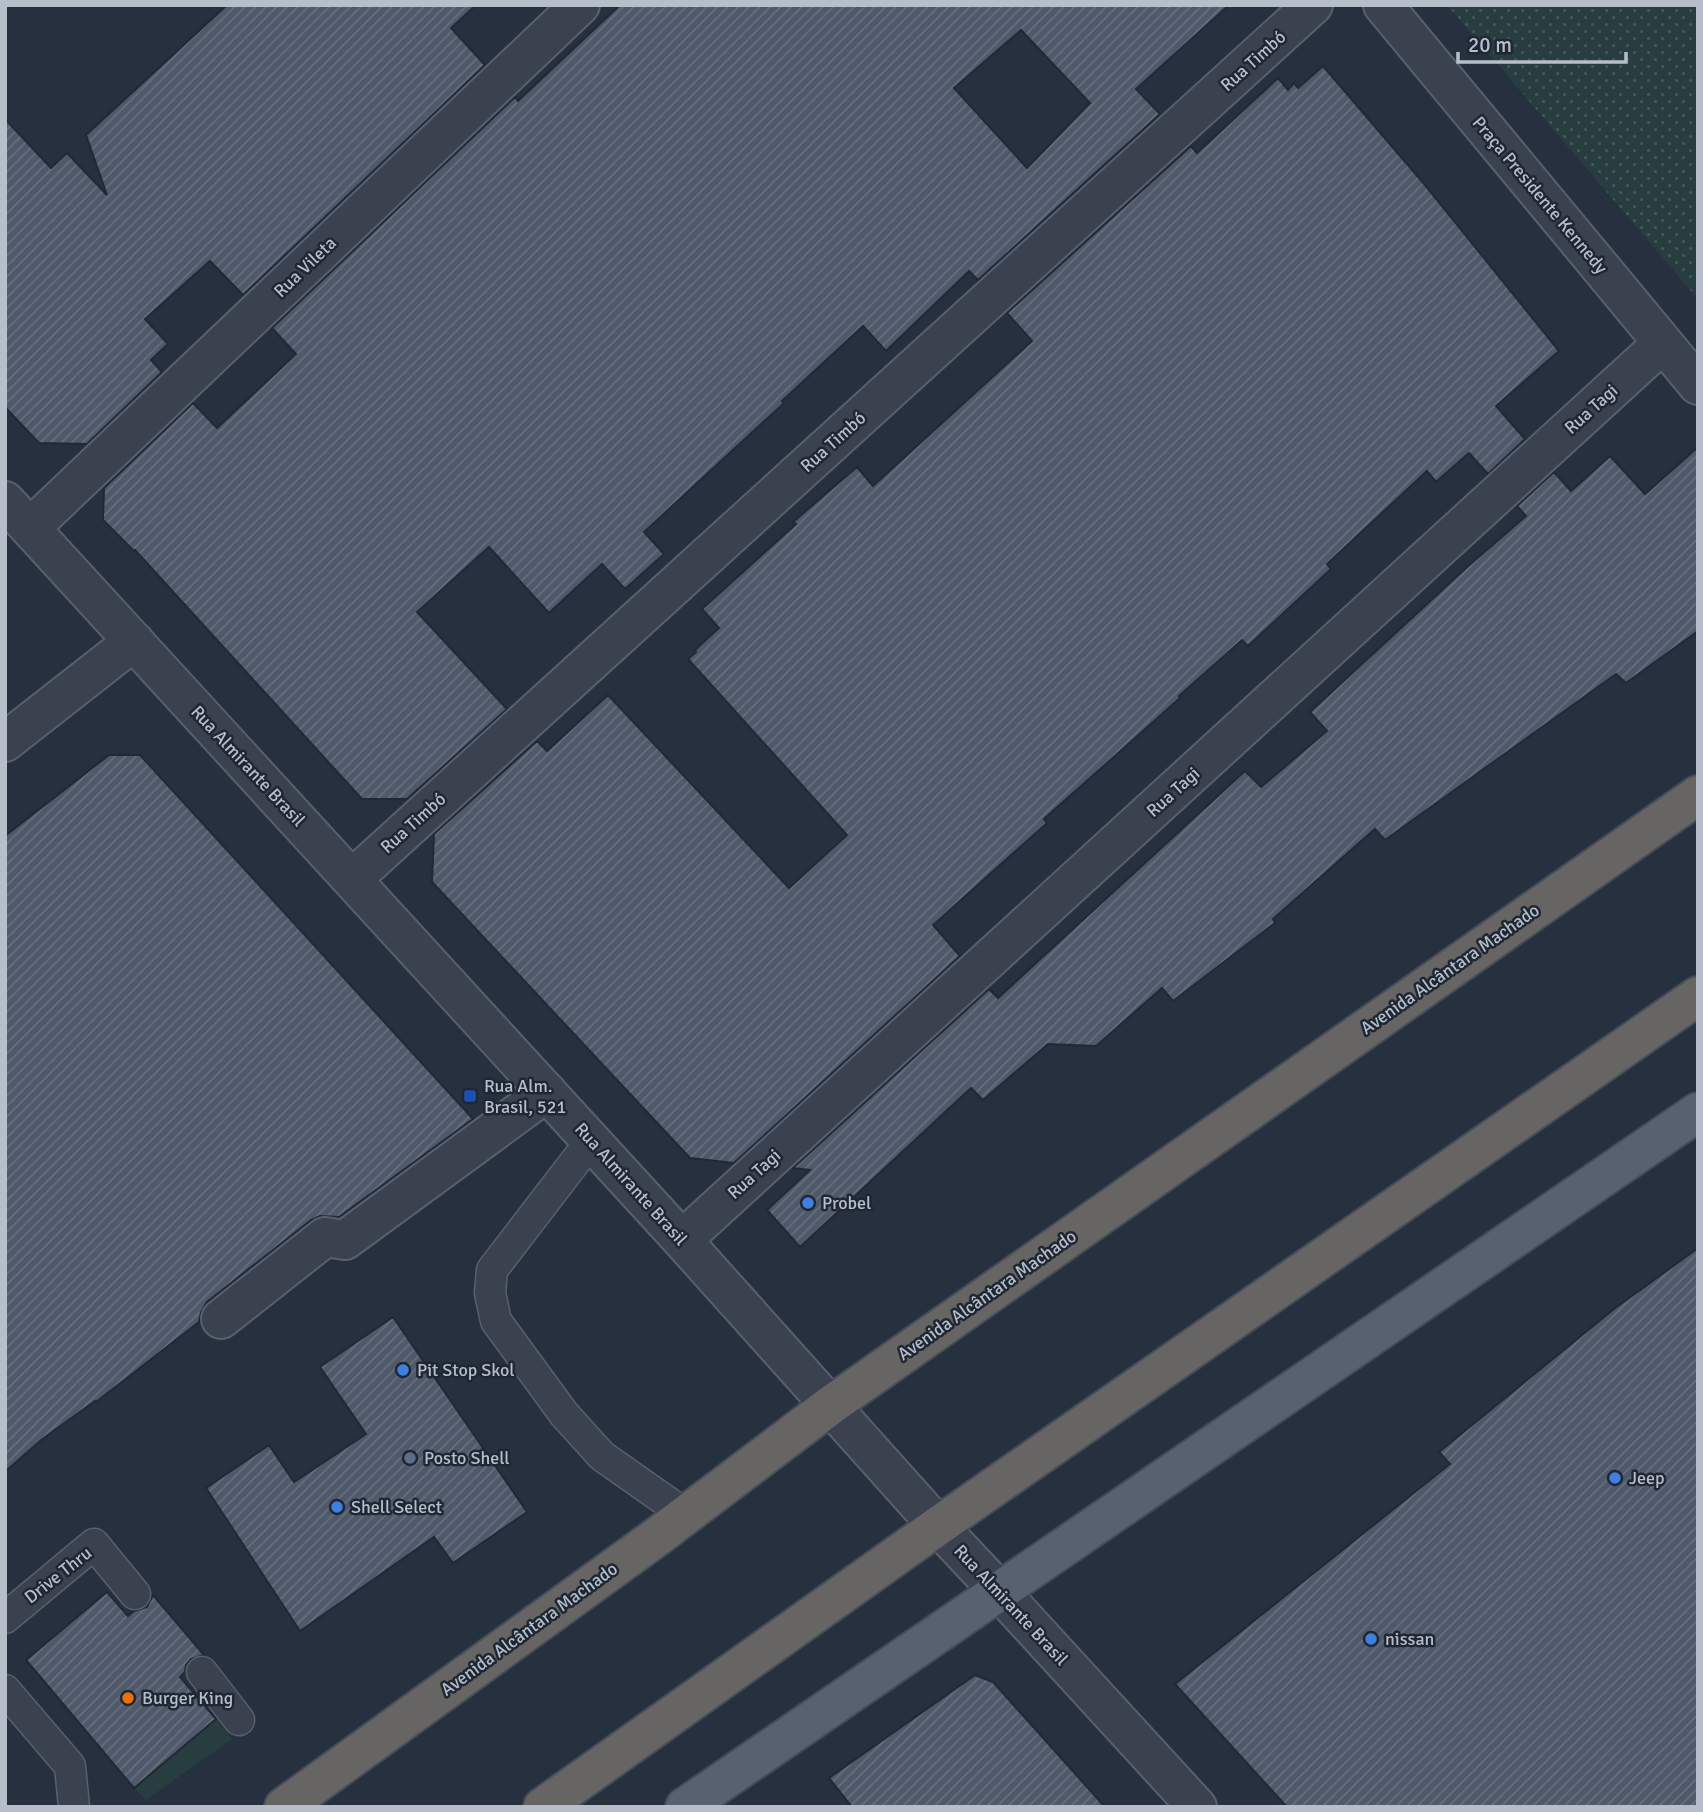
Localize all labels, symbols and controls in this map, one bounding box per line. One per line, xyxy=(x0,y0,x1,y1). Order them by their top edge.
scale bar xyxy=(1458,21,1626,65)
street label: Rua Timbó xyxy=(1216,26,1290,96)
text: 20 m xyxy=(1468,32,1512,58)
street label: Praça Presidente Kennedy xyxy=(1468,112,1613,279)
street label: Rua Vileta xyxy=(269,232,341,302)
street label: Rua Tagi xyxy=(1560,379,1622,439)
street label: Rua Timbó xyxy=(796,407,870,477)
street label: Rua Almirante Brasil xyxy=(186,701,310,831)
street label: Rua Tagi xyxy=(1142,762,1204,822)
street label: Rua Timbó xyxy=(376,788,450,858)
street label: Avenida Alcântara Machado xyxy=(1356,899,1544,1039)
place label: Rua Alm. Brasil, 521 xyxy=(484,1075,566,1118)
marker: Rua Alm. Brasil, 521 xyxy=(462,1088,478,1104)
street label: Rua Almirante Brasil xyxy=(570,1118,692,1250)
street label: Rua Tagi xyxy=(723,1144,785,1204)
place label: Probel xyxy=(822,1192,871,1214)
marker: Probel xyxy=(800,1195,816,1211)
street label: Avenida Alcântara Machado xyxy=(893,1225,1081,1365)
place label: Pit Stop Skol xyxy=(417,1359,515,1381)
marker: Pit Stop Skol xyxy=(395,1362,411,1378)
place label: Posto Shell xyxy=(424,1447,510,1469)
marker: Posto Shell xyxy=(402,1450,418,1466)
place label: Jeep xyxy=(1629,1467,1665,1489)
marker: Jeep xyxy=(1607,1470,1623,1486)
place label: Shell Select xyxy=(351,1496,442,1518)
marker: Shell Select xyxy=(329,1499,345,1515)
street label: Rua Almirante Brasil xyxy=(949,1540,1073,1670)
street label: Drive Thru xyxy=(20,1542,96,1608)
street label: Avenida Alcântara Machado xyxy=(436,1557,622,1701)
place label: nissan xyxy=(1385,1628,1434,1650)
marker: nissan xyxy=(1363,1631,1379,1647)
place label: Burger King xyxy=(142,1687,233,1709)
marker: Burger King xyxy=(120,1690,136,1706)

